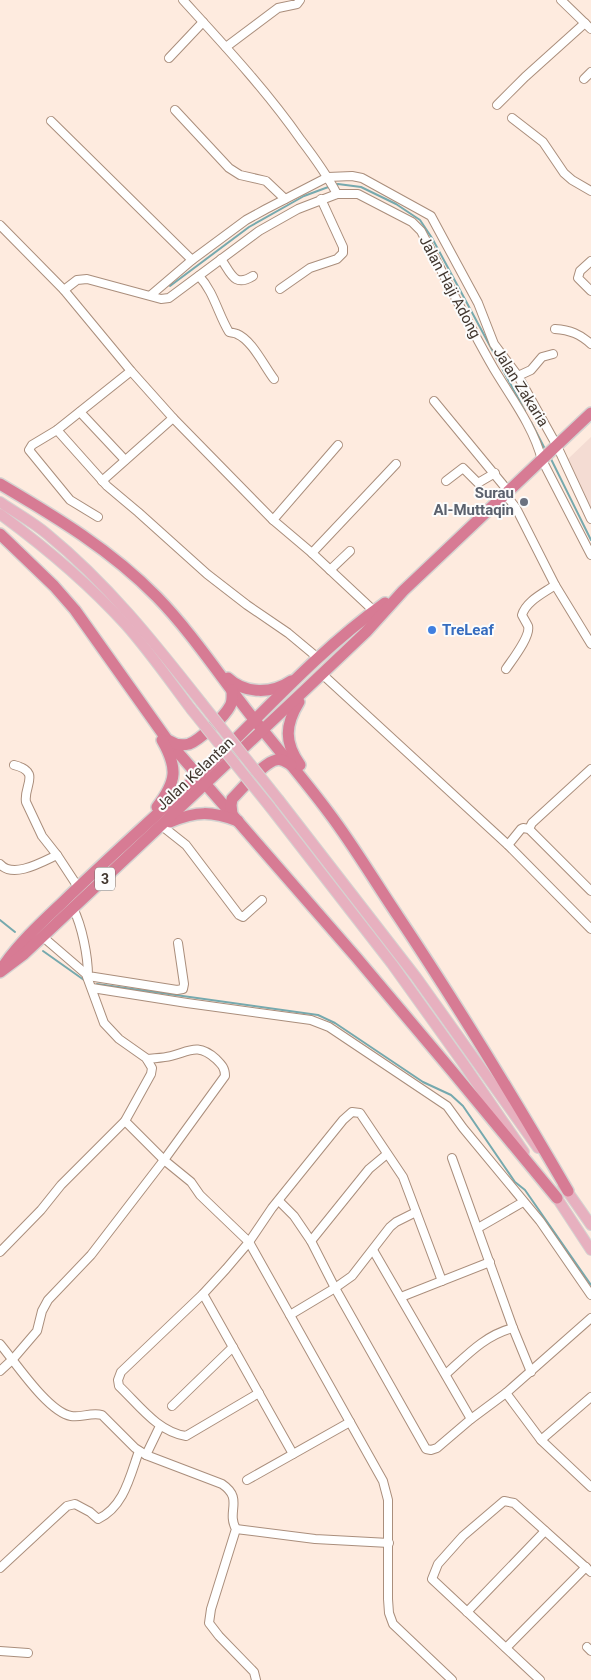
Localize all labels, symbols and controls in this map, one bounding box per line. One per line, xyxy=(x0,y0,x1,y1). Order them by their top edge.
street label: Jalan Haji Adong xyxy=(415,233,485,341)
street label: Jalan Zakaria xyxy=(490,344,552,430)
place label: Surau Al-Muttaqin xyxy=(433,484,514,519)
marker: Surau Al-Muttaqin xyxy=(518,496,530,508)
place label: TreLeaf xyxy=(442,621,494,639)
marker: TreLeaf xyxy=(426,624,438,636)
street label: Jalan Kelantan xyxy=(153,734,237,814)
road number: 3 xyxy=(95,868,115,891)

